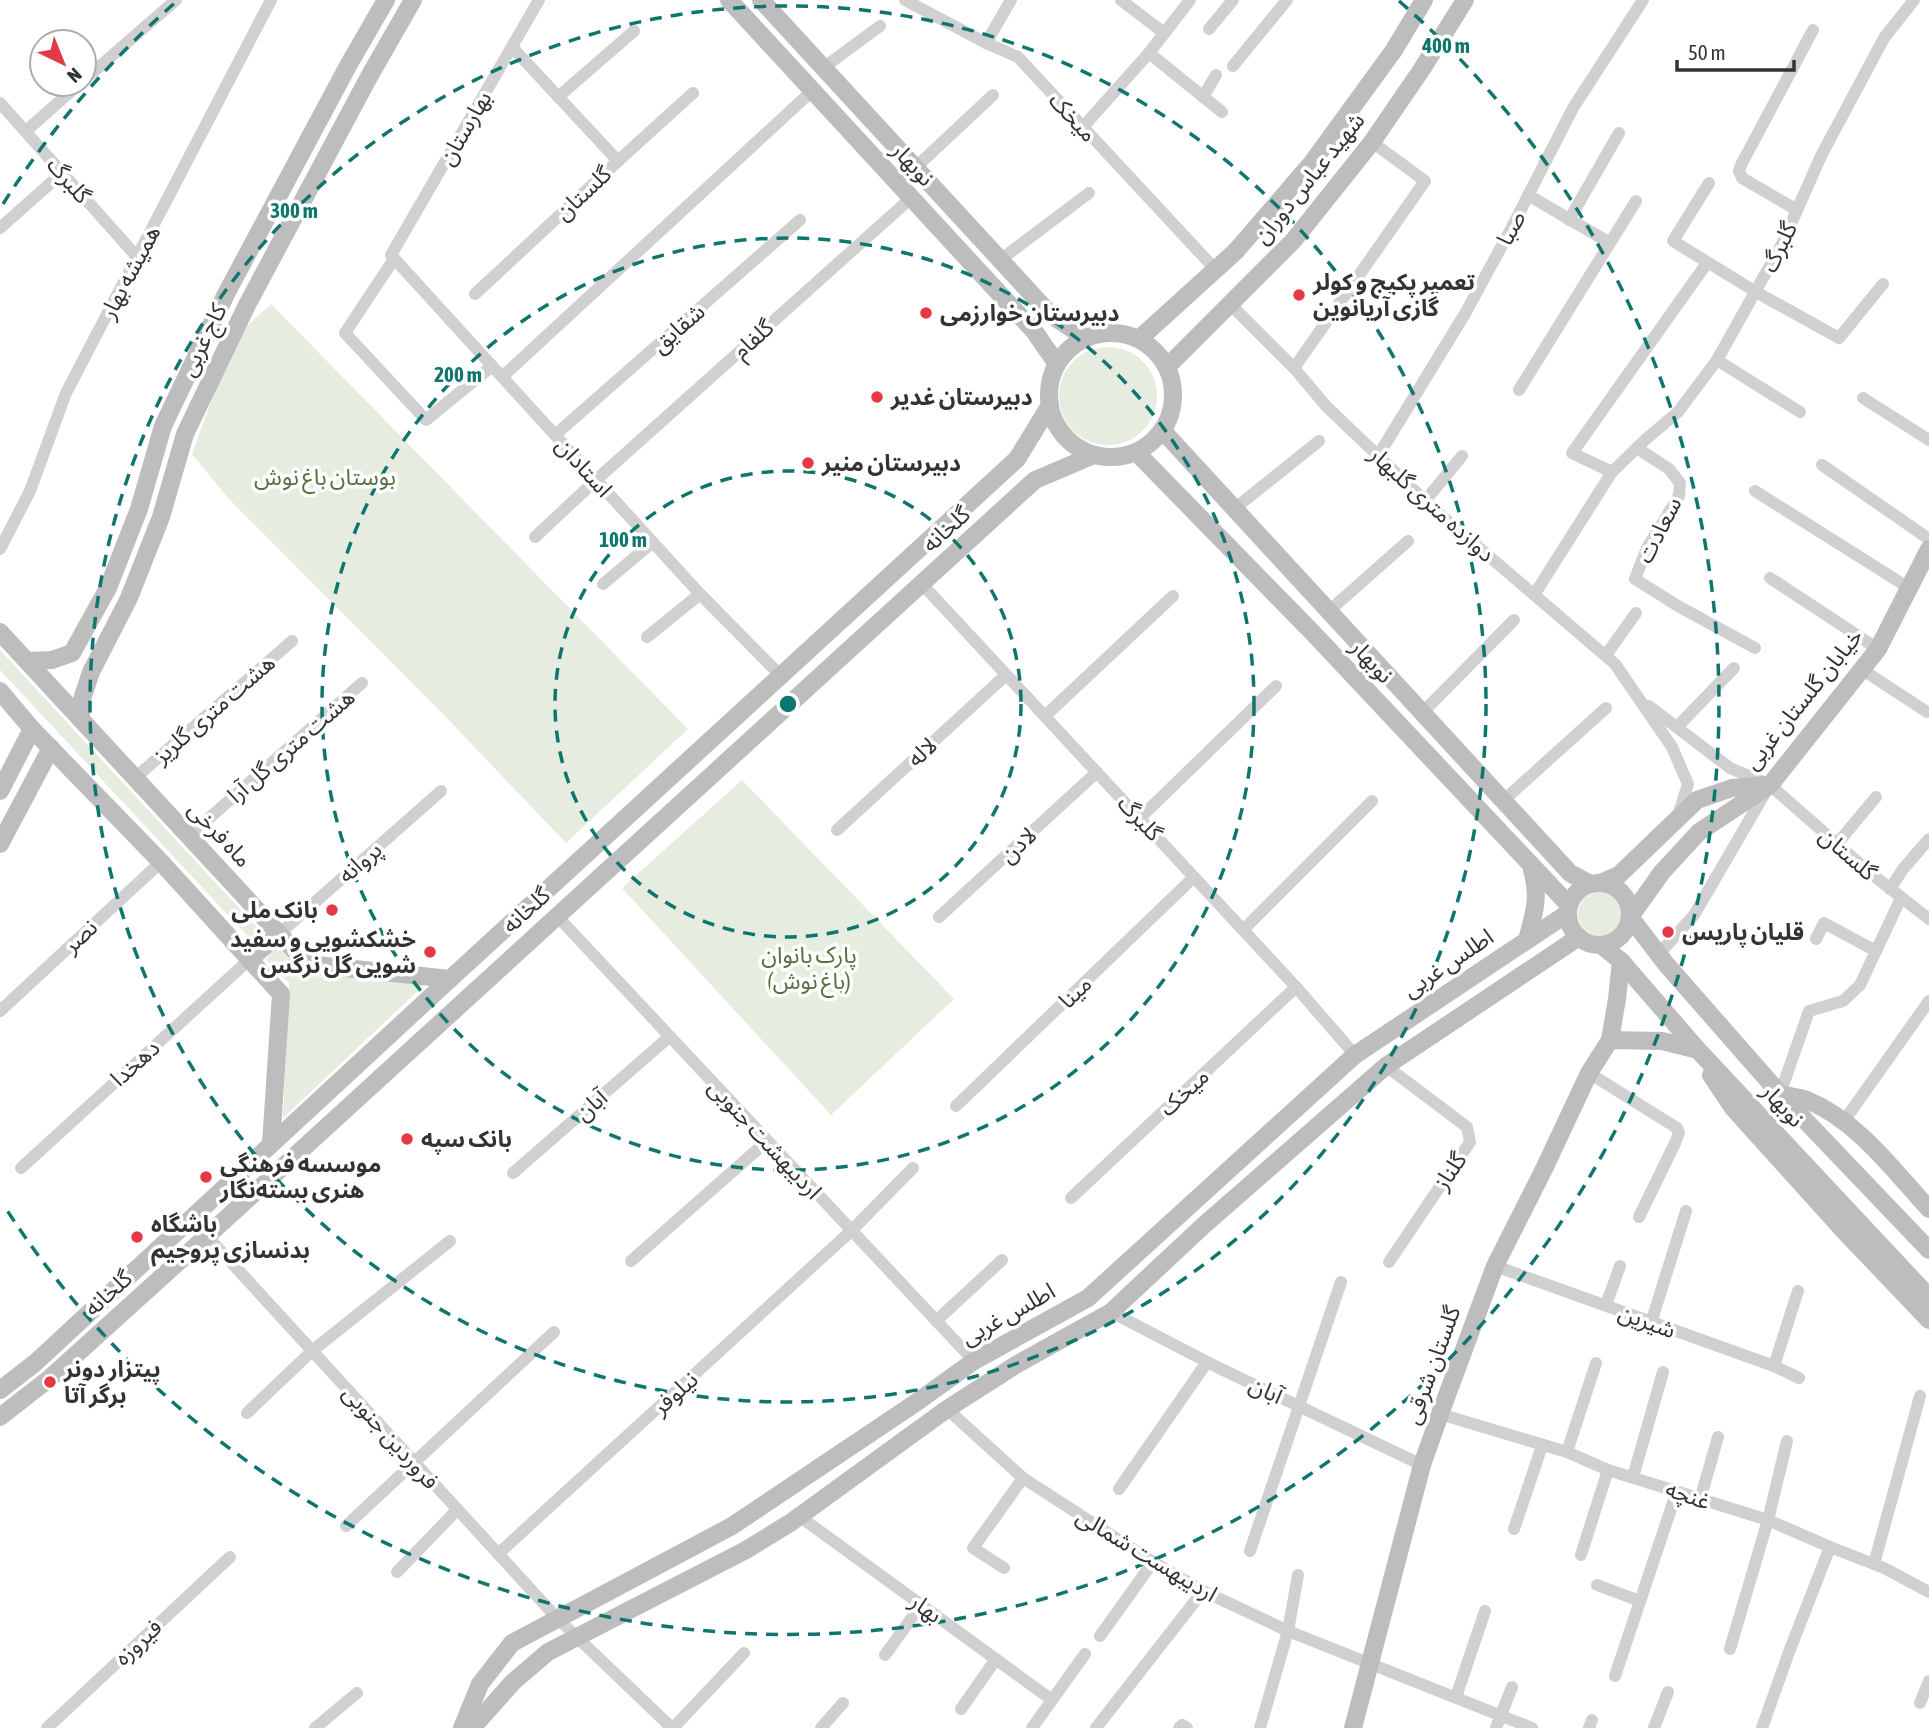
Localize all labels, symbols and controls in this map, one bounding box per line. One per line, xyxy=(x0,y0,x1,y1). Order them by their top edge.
north arrow xyxy=(28,28,98,98)
scale bar xyxy=(1677,28,1794,72)
text: 400 m xyxy=(1421,33,1470,57)
text: 50 m xyxy=(1688,40,1726,64)
text: N xyxy=(63,64,86,87)
street label: بهارستان xyxy=(433,86,497,170)
street label: میخک xyxy=(1044,87,1102,147)
street label: شهید عباس دوران xyxy=(1248,107,1371,249)
street label: نوبهار xyxy=(885,136,940,192)
street label: گلبرگ xyxy=(41,152,96,209)
street label: گلستان xyxy=(550,160,617,225)
text: 300 m xyxy=(270,198,318,222)
street label: صبا xyxy=(1491,206,1531,250)
street label: گلبرگ xyxy=(1756,217,1803,277)
street label: همیشه بهار xyxy=(94,221,166,324)
place label: تعمیر پکیج و کولر گازی آریانوین xyxy=(1312,269,1475,322)
marker: تعمیر پکیج و کولر گازی آریانوین xyxy=(1291,287,1307,303)
street label: شقایق xyxy=(646,298,710,359)
street label: کاج غربی xyxy=(174,299,235,382)
place label: دبیرستان خوارزمی xyxy=(940,300,1120,327)
marker: دبیرستان خوارزمی xyxy=(918,305,934,321)
street label: گلفام xyxy=(727,314,782,368)
text: 200 m xyxy=(434,362,482,386)
place label: دبیرستان غدیر xyxy=(890,384,1033,411)
marker: دبیرستان غدیر xyxy=(869,389,885,405)
street label: استادان xyxy=(551,432,617,502)
street label: دوازده متری گلبهار xyxy=(1363,440,1500,568)
place label: دبیرستان منیر xyxy=(821,450,961,477)
marker: دبیرستان منیر xyxy=(800,455,816,471)
park label: بوستان باغ نوش xyxy=(254,464,396,494)
street label: سعادت xyxy=(1631,493,1687,567)
street label: گلخانه xyxy=(917,501,976,557)
text: 100 m xyxy=(599,527,647,551)
street label: خیابان گلستان غربی xyxy=(1738,623,1869,775)
street label: نوبهار xyxy=(1344,633,1399,689)
street label: هشت متری گلریز xyxy=(147,649,281,770)
street label: هشت متری گل آرا xyxy=(222,684,360,809)
centre of rings xyxy=(776,692,800,716)
street label: لاله xyxy=(902,732,942,772)
street label: گلبرگ xyxy=(1112,790,1168,847)
street label: ماه فرخی xyxy=(182,796,257,873)
street label: لادن xyxy=(994,822,1042,868)
street label: گلستان xyxy=(1814,822,1882,886)
street label: پروانه xyxy=(333,836,388,890)
street label: گلخانه xyxy=(497,882,556,938)
place label: بانک ملی xyxy=(231,897,318,924)
marker: بانک ملی xyxy=(324,902,340,918)
street label: نصر xyxy=(57,914,103,960)
place label: قلیان پاریس xyxy=(1682,919,1804,948)
street label: اطلس غربی xyxy=(1398,923,1499,1004)
marker: قلیان پاریس xyxy=(1660,924,1676,940)
place label: خشکشویی و سفید شویی گل نرگس xyxy=(230,926,416,979)
park label: پارک بانوان (باغ نوش) xyxy=(761,942,857,998)
marker: خشکشویی و سفید شویی گل نرگس xyxy=(422,944,438,960)
street label: مینا xyxy=(1053,970,1097,1014)
street label: دهخدا xyxy=(105,1034,165,1092)
street label: میخک xyxy=(1154,1063,1214,1121)
street label: اردیبهشت جنوبی xyxy=(702,1074,827,1205)
street label: نوبهار xyxy=(1755,1077,1810,1133)
street label: آبان xyxy=(570,1083,613,1126)
place label: بانک سپه xyxy=(421,1126,512,1155)
marker: بانک سپه xyxy=(399,1131,415,1147)
street label: گلناز xyxy=(1428,1147,1473,1196)
place label: موسسه فرهنگی هنری بسته‌نگار xyxy=(219,1151,381,1204)
marker: موسسه فرهنگی هنری بسته‌نگار xyxy=(198,1169,214,1185)
place label: باشگاه بدنسازی پروجیم xyxy=(151,1211,310,1267)
marker: باشگاه بدنسازی پروجیم xyxy=(129,1229,145,1245)
street label: گلخانه xyxy=(79,1265,138,1321)
street label: اطلس غربی xyxy=(956,1278,1060,1351)
street label: شیرین xyxy=(1615,1299,1679,1344)
street label: گلستان شرقی xyxy=(1399,1302,1466,1428)
place label: پیتزار دونر برگر آتا xyxy=(63,1356,161,1409)
street label: نیلوفر xyxy=(646,1366,704,1421)
street label: آبان xyxy=(1245,1371,1288,1410)
marker: پیتزار دونر برگر آتا xyxy=(42,1374,58,1390)
street label: فروردین جنوبی xyxy=(337,1380,444,1495)
street label: غنچه xyxy=(1662,1475,1714,1517)
street label: اردیبهست شمالی xyxy=(1071,1503,1222,1608)
street label: بهار xyxy=(904,1587,947,1629)
street label: فیروزه xyxy=(109,1614,168,1671)

